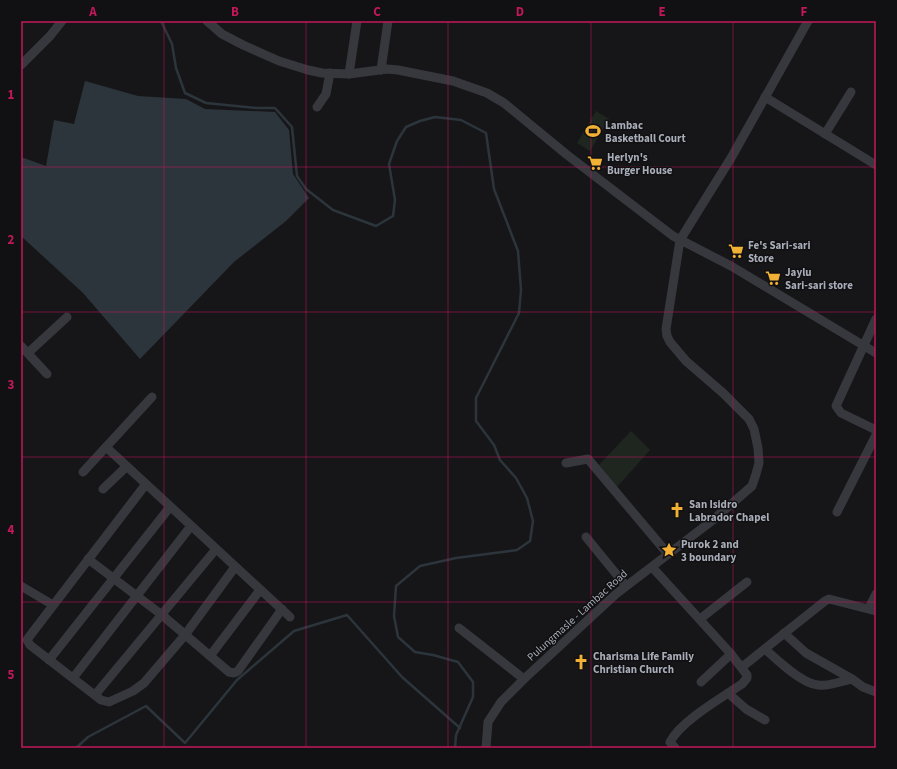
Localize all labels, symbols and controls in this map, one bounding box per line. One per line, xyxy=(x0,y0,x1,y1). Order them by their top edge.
text: A xyxy=(88,3,97,21)
text: B xyxy=(231,3,239,21)
text: C xyxy=(373,3,381,21)
text: D xyxy=(516,3,524,21)
text: E xyxy=(658,3,666,21)
text: F xyxy=(801,3,808,21)
text: 1 xyxy=(8,86,15,104)
place label: Lambac Basketball Court xyxy=(605,118,686,146)
sports icon: Lambac Basketball Court xyxy=(584,122,602,140)
place label: Herlyn's Burger House xyxy=(607,150,673,178)
supermarket icon: Herlyn's Burger House xyxy=(586,154,604,172)
text: 2 xyxy=(8,231,15,249)
place label: Fe's Sari-sari Store xyxy=(748,238,810,266)
supermarket icon: Fe's Sari-sari Store xyxy=(727,242,745,260)
place label: Jaylu Sari-sari store xyxy=(785,265,853,293)
supermarket icon: Jaylu Sari-sari store xyxy=(764,269,782,287)
text: 3 xyxy=(8,376,15,394)
place label: San Isidro Labrador Chapel xyxy=(689,497,770,525)
church icon: San Isidro Labrador Chapel xyxy=(668,501,686,519)
text: 4 xyxy=(8,521,15,539)
place label: Purok 2 and 3 boundary xyxy=(681,537,739,565)
place icon: Purok 2 and 3 boundary xyxy=(660,541,678,559)
street label: Pulungmasle - Lambac Road xyxy=(524,566,631,665)
place label: Charisma Life Family Christian Church xyxy=(593,649,694,677)
church icon: Charisma Life Family Christian Church xyxy=(572,653,590,671)
text: 5 xyxy=(8,666,15,684)

